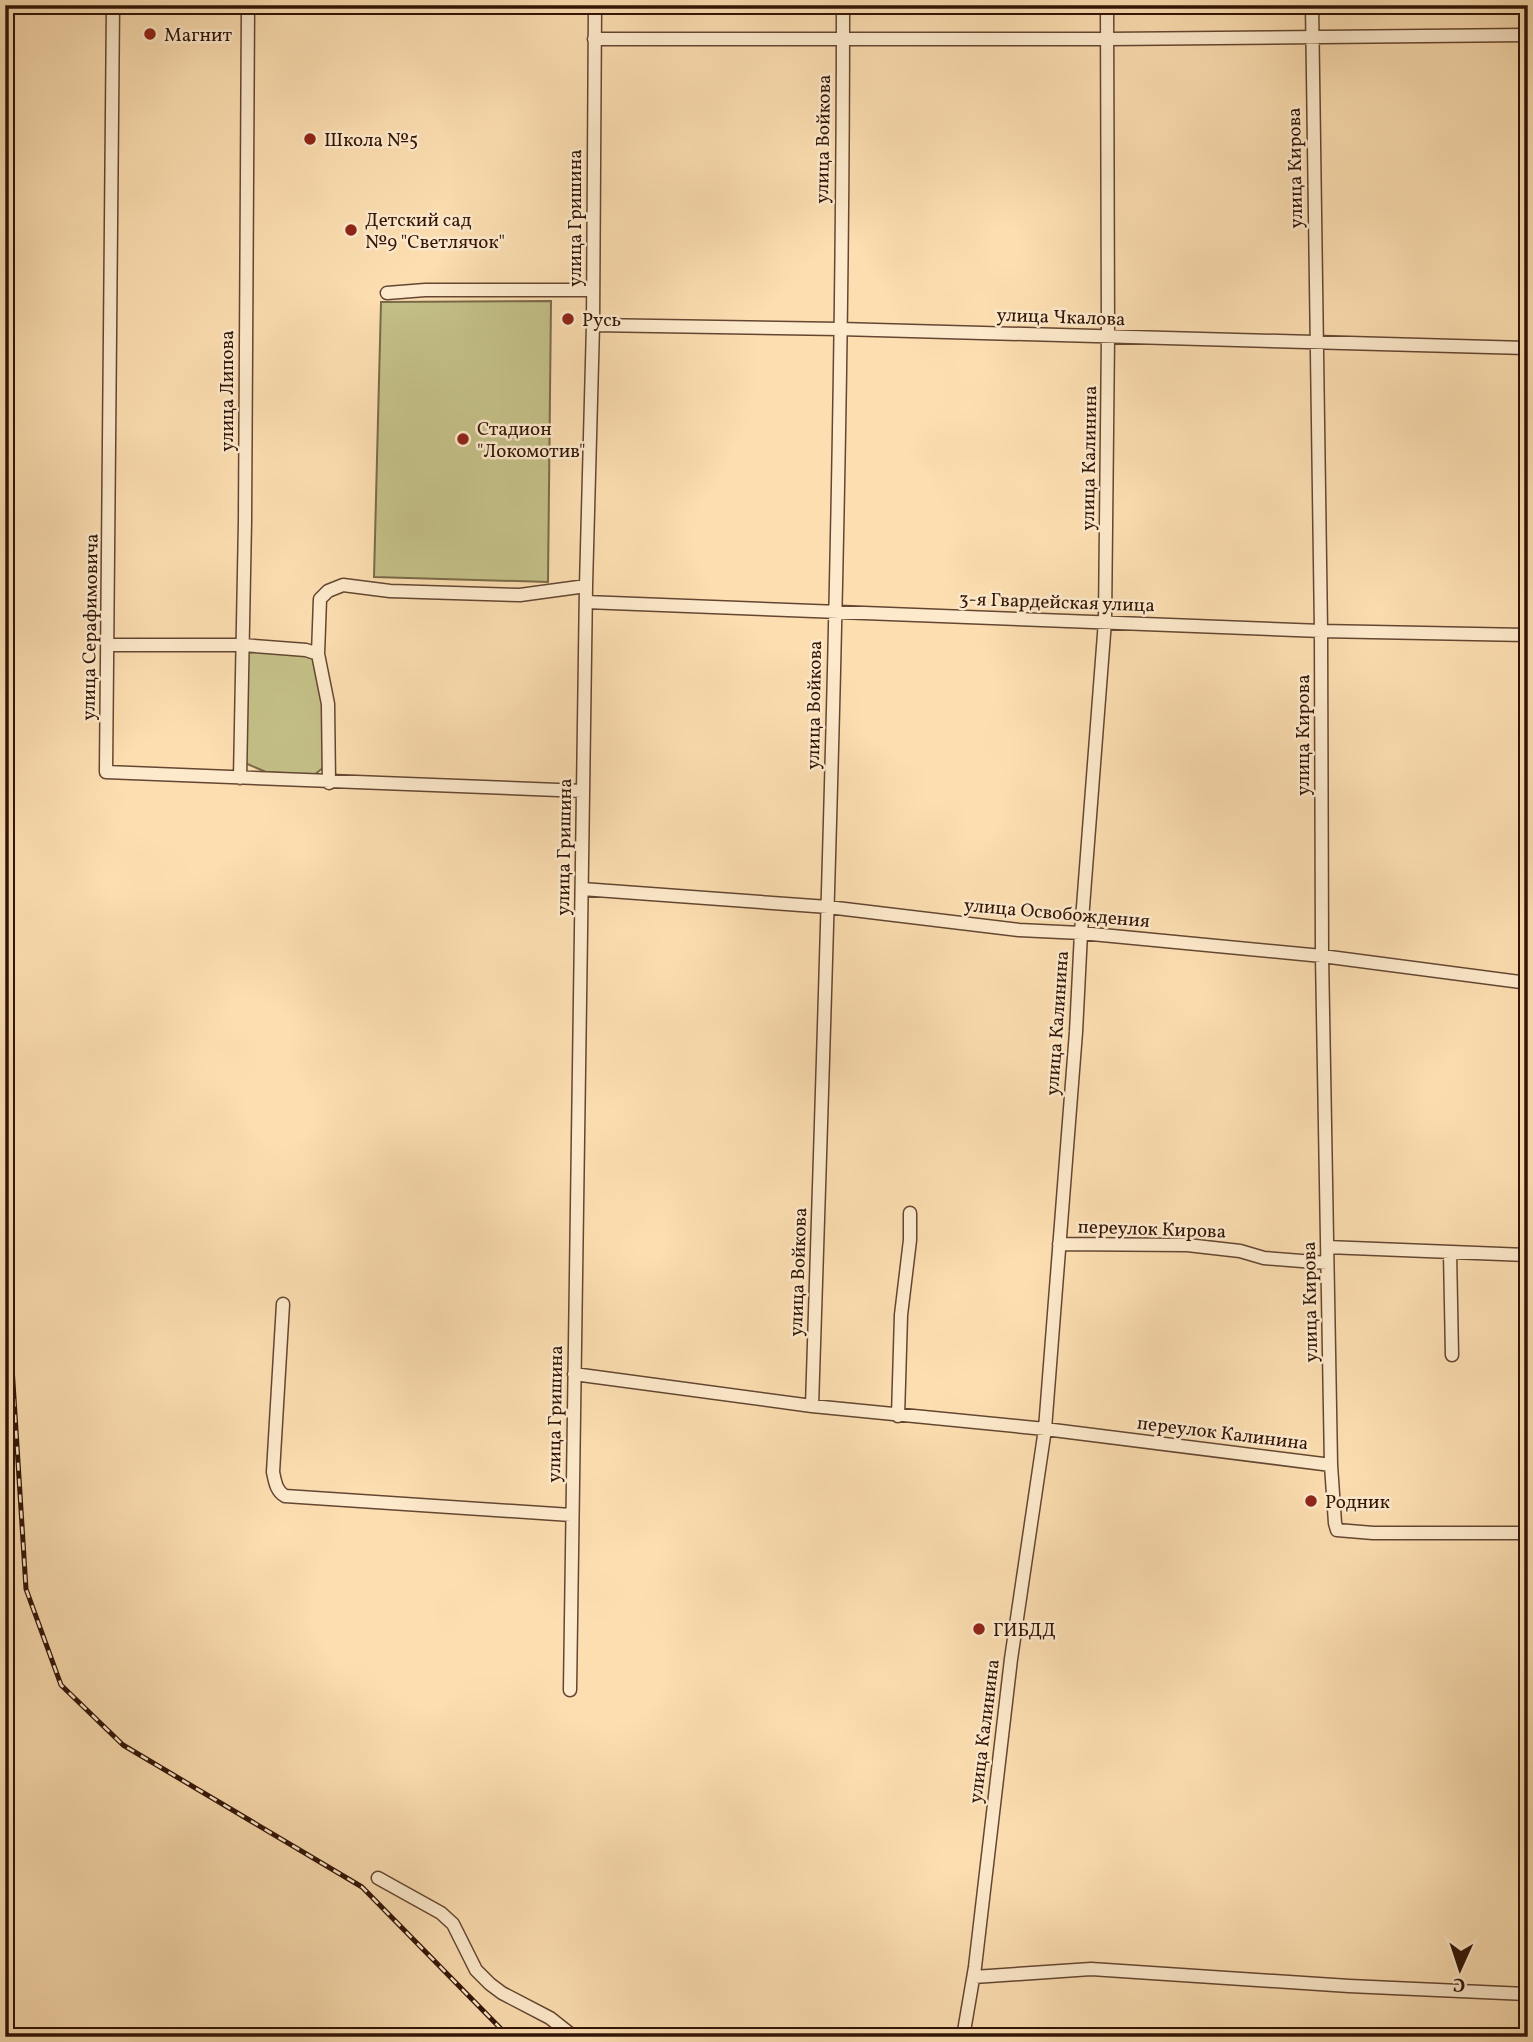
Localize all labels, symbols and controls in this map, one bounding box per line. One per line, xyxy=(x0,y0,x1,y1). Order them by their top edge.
place label: Магнит xyxy=(164,23,232,49)
marker: Магнит xyxy=(142,26,158,42)
street label: улица Войкова xyxy=(810,74,838,204)
street label: улица Кирова xyxy=(1282,107,1310,229)
place label: Школа №5 xyxy=(324,128,418,154)
marker: Школа №5 xyxy=(302,131,318,147)
street label: улица Гришина xyxy=(563,149,589,287)
place label: Детский сад №9 "Светлячок" xyxy=(365,208,505,256)
marker: Детский сад №9 "Светлячок" xyxy=(343,222,359,238)
street label: улица Чкалова xyxy=(996,303,1126,333)
place label: Русь xyxy=(582,308,621,334)
marker: Русь xyxy=(560,311,576,327)
street label: улица Липова xyxy=(215,330,241,452)
street label: улица Калинина xyxy=(1076,385,1104,531)
place label: Стадион "Локомотив" xyxy=(477,417,585,465)
marker: Стадион "Локомотив" xyxy=(455,431,471,447)
street label: улица Серафимовича xyxy=(76,533,106,721)
street label: 3-я Гвардейская улица xyxy=(958,587,1155,619)
street label: улица Войкова xyxy=(801,640,829,770)
street label: улица Кирова xyxy=(1291,674,1317,796)
street label: улица Гришина xyxy=(551,778,579,916)
street label: улица Освобождения xyxy=(963,893,1151,935)
street label: улица Калинина xyxy=(1040,950,1076,1096)
street label: улица Войкова xyxy=(784,1207,814,1337)
street label: переулок Кирова xyxy=(1077,1214,1227,1246)
street label: улица Кирова xyxy=(1297,1241,1325,1363)
street label: улица Гришина xyxy=(542,1345,570,1483)
street label: переулок Калинина xyxy=(1136,1411,1310,1457)
place label: Родник xyxy=(1325,1490,1390,1516)
marker: Родник xyxy=(1303,1493,1319,1509)
place label: ГИБДД xyxy=(993,1618,1056,1644)
marker: ГИБДД xyxy=(971,1621,987,1637)
street label: улица Калинина xyxy=(963,1658,1007,1805)
north arrow xyxy=(1424,1934,1494,2004)
text: С xyxy=(1452,1971,1466,1997)

